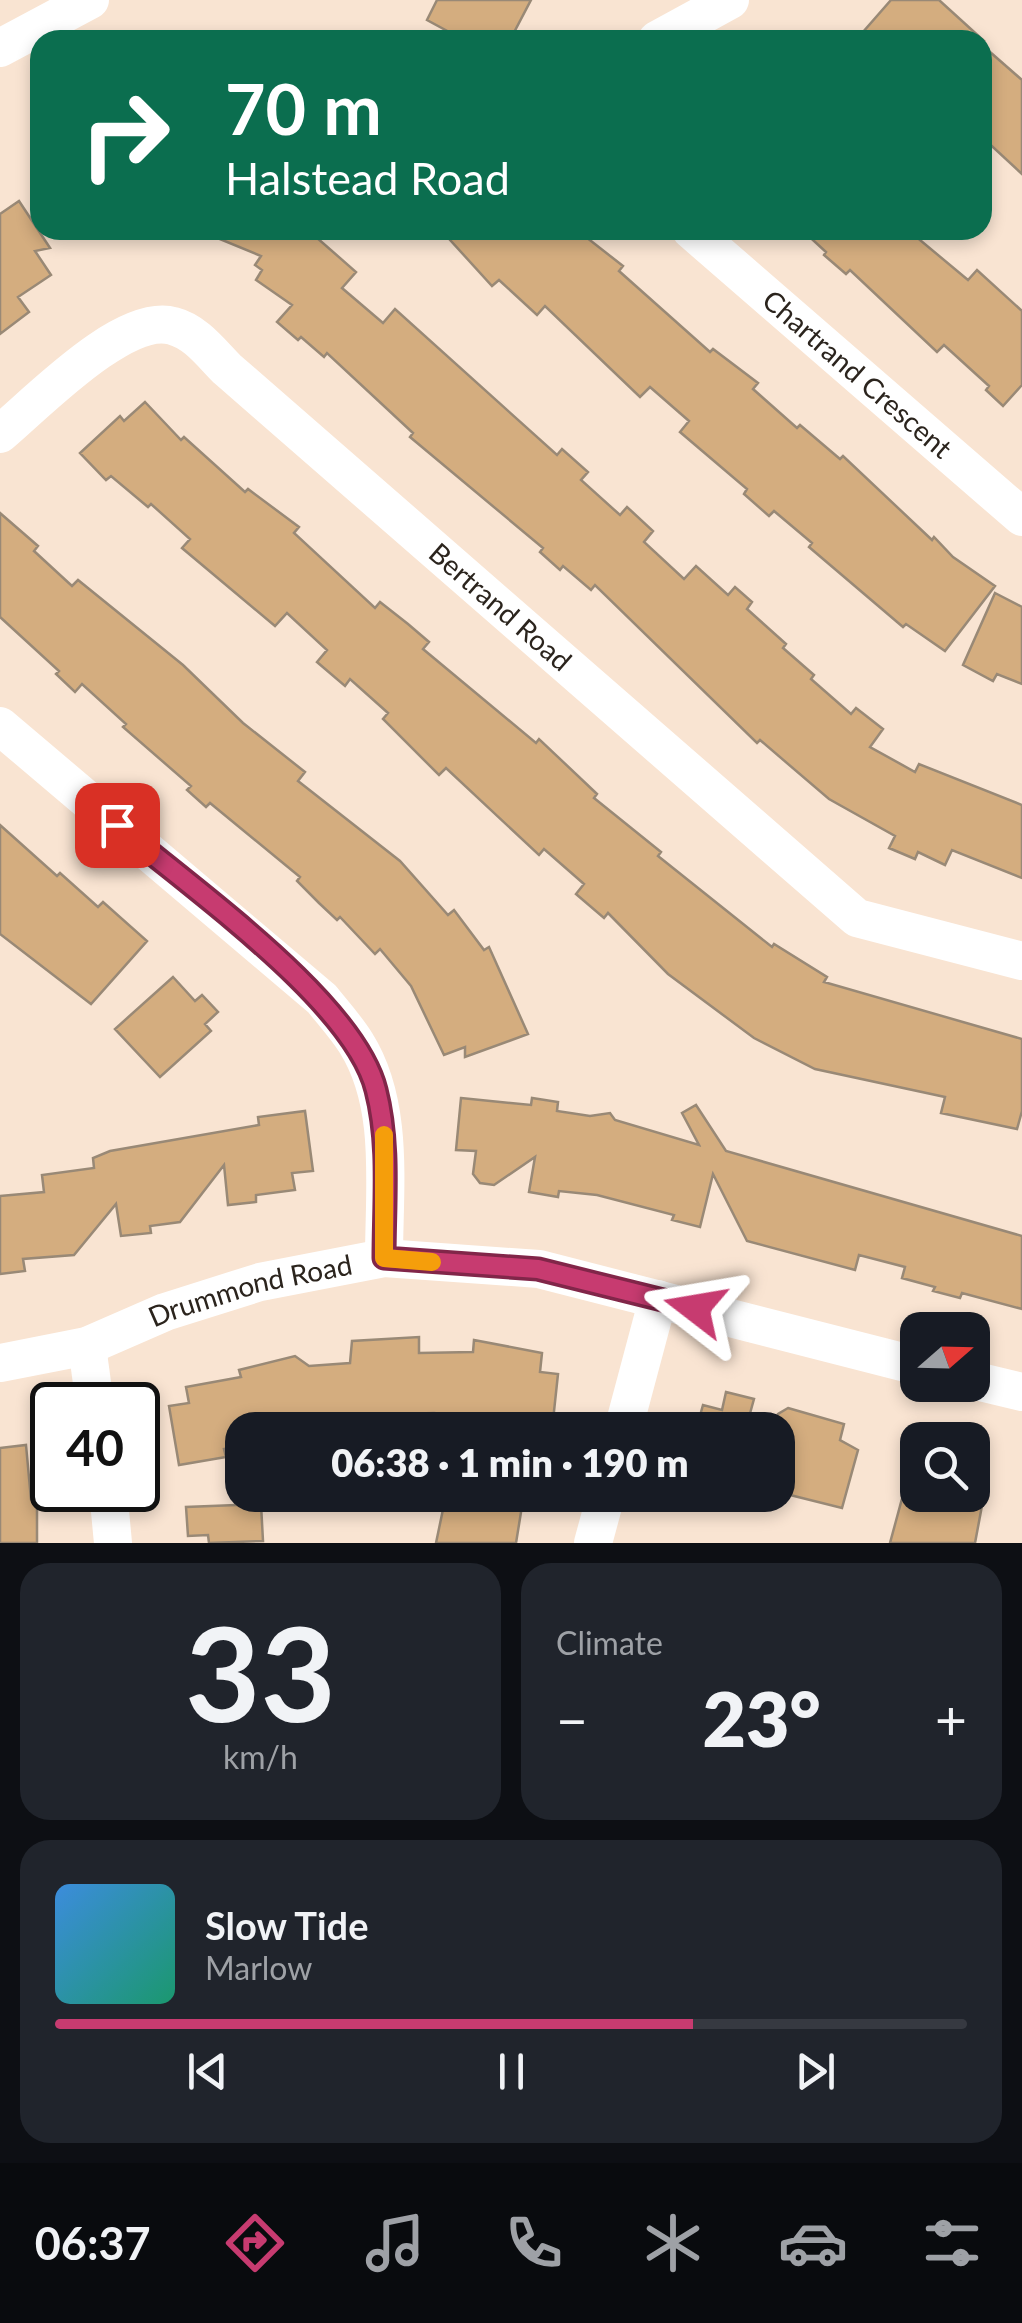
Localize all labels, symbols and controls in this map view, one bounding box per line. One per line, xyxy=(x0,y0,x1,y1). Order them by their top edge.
text: 70 m xyxy=(225,66,382,150)
icon: right xyxy=(60,70,190,200)
text: Halstead Road xyxy=(225,151,510,205)
street label: Chartrand Crescent xyxy=(756,282,959,465)
street label: Bertrand Road xyxy=(423,535,579,677)
pin xyxy=(75,783,160,868)
icon: arrive xyxy=(90,798,145,853)
street label: Drummond Road xyxy=(143,1247,355,1333)
position arrow xyxy=(643,1256,747,1360)
north arrow xyxy=(900,1312,990,1402)
map controls xyxy=(900,1312,990,1512)
speed limit sign: 40 xyxy=(30,1382,160,1512)
button: search xyxy=(900,1422,990,1512)
text: 06:38 · 1 min · 190 m xyxy=(331,1439,689,1485)
text: 33 xyxy=(185,1594,336,1750)
text: Climate xyxy=(556,1623,663,1662)
text: 23° xyxy=(702,1673,821,1763)
text: − xyxy=(556,1686,588,1752)
text: + xyxy=(935,1686,967,1752)
text: km/h xyxy=(223,1737,298,1776)
text: Slow Tide xyxy=(205,1902,368,1948)
text: Marlow xyxy=(205,1948,312,1987)
icon: previous xyxy=(180,2044,235,2099)
icon: pause xyxy=(484,2044,539,2099)
icon: next xyxy=(788,2044,843,2099)
icon: directions xyxy=(220,2208,290,2278)
icon: music xyxy=(360,2208,430,2278)
icon: phone xyxy=(499,2208,569,2278)
icon: climate xyxy=(638,2208,708,2278)
icon: car xyxy=(778,2208,848,2278)
icon: filters xyxy=(917,2208,987,2278)
text: 06:37 xyxy=(35,2216,151,2270)

